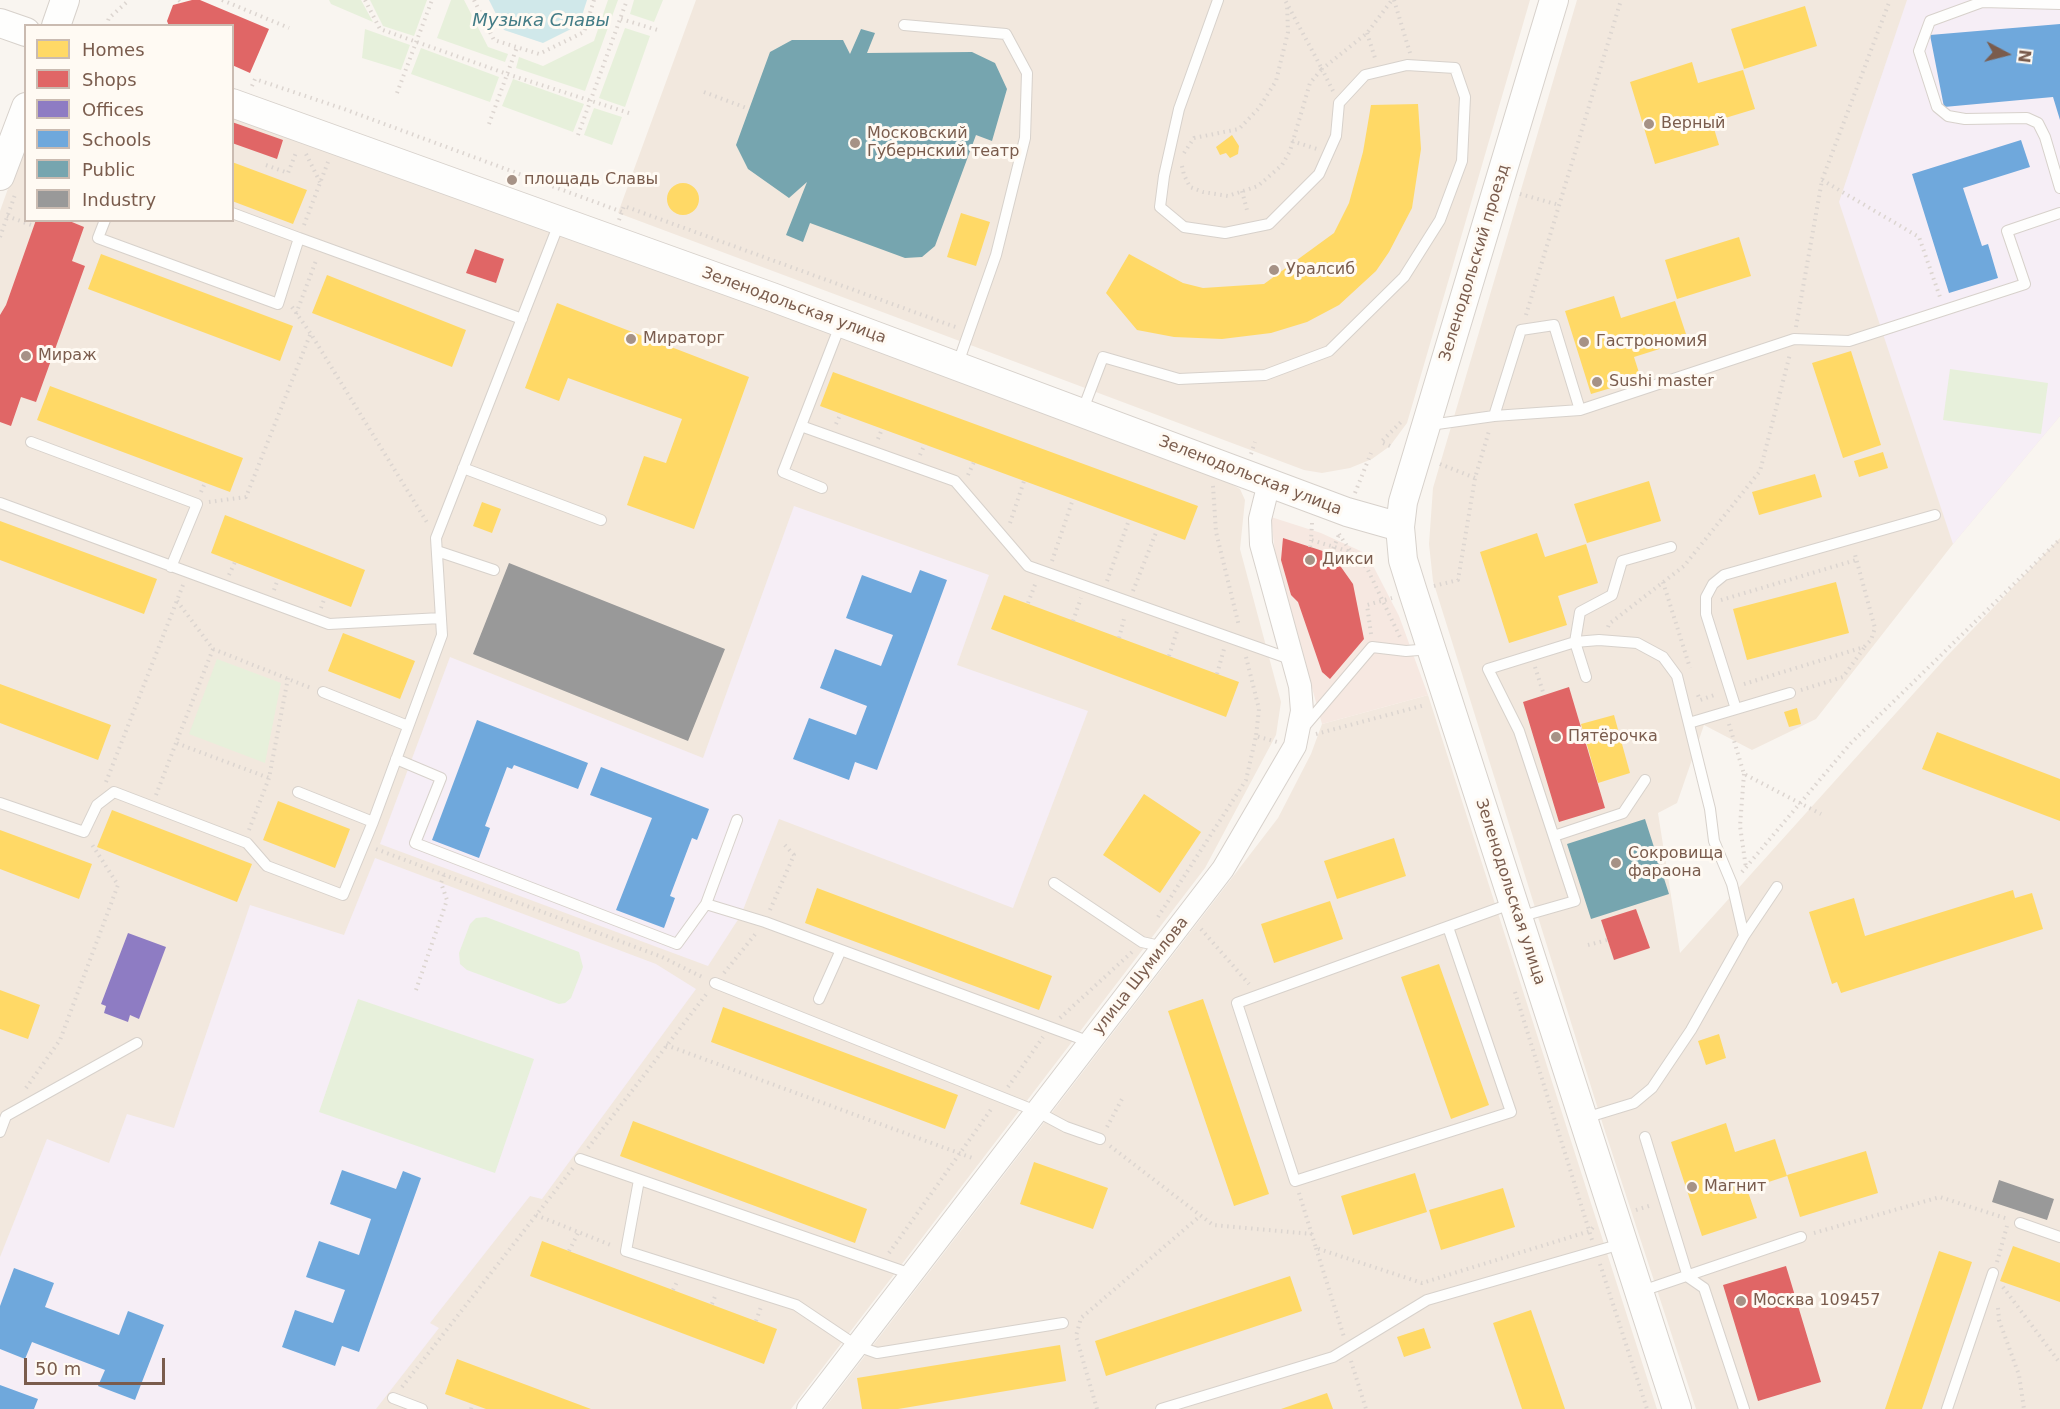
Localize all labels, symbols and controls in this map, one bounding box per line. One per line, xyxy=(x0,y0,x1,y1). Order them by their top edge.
water label: Музыка Славы xyxy=(472,10,610,32)
legend xyxy=(24,24,234,222)
north arrow xyxy=(1976,24,2036,84)
text: Homes xyxy=(82,39,145,60)
text: N xyxy=(2014,48,2035,64)
text: Shops xyxy=(82,69,137,90)
text: Offices xyxy=(82,99,144,120)
place label: Верный xyxy=(1661,114,1725,134)
marker: Верный xyxy=(1642,117,1656,131)
place label: Московский Губернский театр xyxy=(867,124,1019,162)
text: Schools xyxy=(82,129,151,150)
marker: Московский Губернский театр xyxy=(848,136,862,150)
text: Public xyxy=(82,159,135,180)
street label: Зеленодольский проезд xyxy=(1436,162,1514,364)
place label: площадь Славы xyxy=(524,170,658,190)
marker: площадь Славы xyxy=(505,173,519,187)
text: Industry xyxy=(82,189,156,210)
place label: Уралсиб xyxy=(1286,260,1355,280)
marker: Уралсиб xyxy=(1267,263,1281,277)
street label: Зеленодольская улица xyxy=(699,264,889,348)
place label: Мираторг xyxy=(643,329,725,349)
marker: Мираторг xyxy=(624,332,638,346)
place label: ГастрономиЯ xyxy=(1596,332,1707,352)
marker: ГастрономиЯ xyxy=(1577,335,1591,349)
place label: Мираж xyxy=(38,346,97,366)
marker: Мираж xyxy=(19,349,33,363)
place label: Sushi master xyxy=(1609,372,1714,392)
marker: Sushi master xyxy=(1590,375,1604,389)
street label: Зеленодольская улица xyxy=(1156,432,1344,520)
place label: Дикси xyxy=(1322,550,1374,570)
marker: Дикси xyxy=(1303,553,1317,567)
place label: Пятёрочка xyxy=(1568,727,1658,747)
marker: Пятёрочка xyxy=(1549,730,1563,744)
street label: Зеленодольская улица xyxy=(1471,796,1549,988)
place label: Сокровища фараона xyxy=(1628,844,1723,882)
marker: Сокровища фараона xyxy=(1609,856,1623,870)
street label: улица Шумилова xyxy=(1089,913,1193,1039)
place label: Магнит xyxy=(1704,1177,1766,1197)
marker: Магнит xyxy=(1685,1180,1699,1194)
place label: Москва 109457 xyxy=(1753,1291,1880,1311)
marker: Москва 109457 xyxy=(1734,1294,1748,1308)
scale bar xyxy=(27,1346,168,1384)
text: 50 m xyxy=(35,1358,81,1379)

